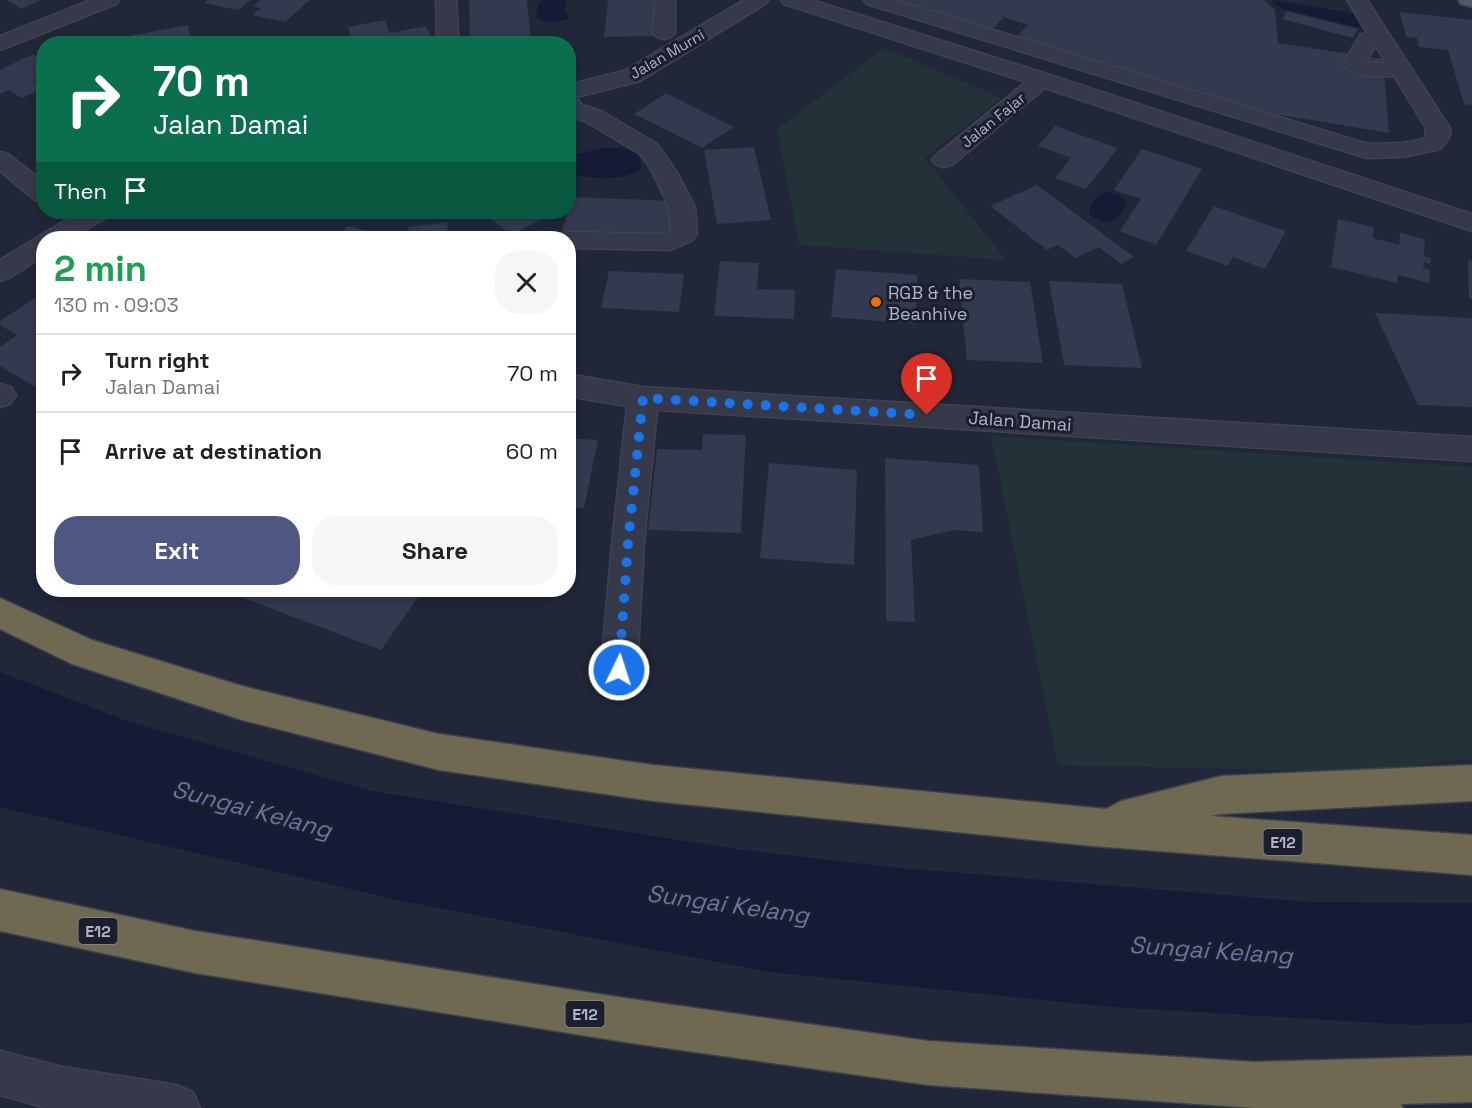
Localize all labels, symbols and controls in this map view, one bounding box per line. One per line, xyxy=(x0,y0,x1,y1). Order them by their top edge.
street label: Jalan Murni xyxy=(626,25,708,83)
text: 70 m xyxy=(153,55,250,108)
icon: right xyxy=(54,60,132,138)
street label: Jalan Fajar xyxy=(957,88,1029,152)
text: Jalan Damai xyxy=(153,107,308,142)
icon: arrive xyxy=(119,174,152,207)
text: Then xyxy=(54,177,107,205)
text: 2 min xyxy=(54,246,147,292)
button: close xyxy=(495,251,558,314)
place label: RGB & the Beanhive xyxy=(888,281,973,325)
text: 130 m · 09:03 xyxy=(54,292,179,318)
marker: RGB & the Beanhive xyxy=(869,295,883,309)
text: Turn right xyxy=(105,346,210,374)
pin xyxy=(901,353,952,415)
icon: right xyxy=(54,357,87,390)
text: 70 m xyxy=(507,359,558,387)
icon: arrive xyxy=(910,362,943,395)
text: Jalan Damai xyxy=(105,374,220,400)
street label: Jalan Damai xyxy=(968,406,1072,436)
icon: arrive xyxy=(54,435,87,468)
text: Arrive at destination xyxy=(105,437,322,465)
text: 60 m xyxy=(506,437,558,465)
button: Exit xyxy=(54,516,300,585)
button: Share xyxy=(312,516,558,585)
position arrow xyxy=(587,638,651,702)
water label: Sungai Kelang xyxy=(169,773,337,846)
road number: E12 xyxy=(1264,829,1302,855)
water label: Sungai Kelang xyxy=(645,877,813,931)
road number: E12 xyxy=(78,918,118,944)
water label: Sungai Kelang xyxy=(1128,929,1295,971)
road number: E12 xyxy=(566,1001,604,1027)

